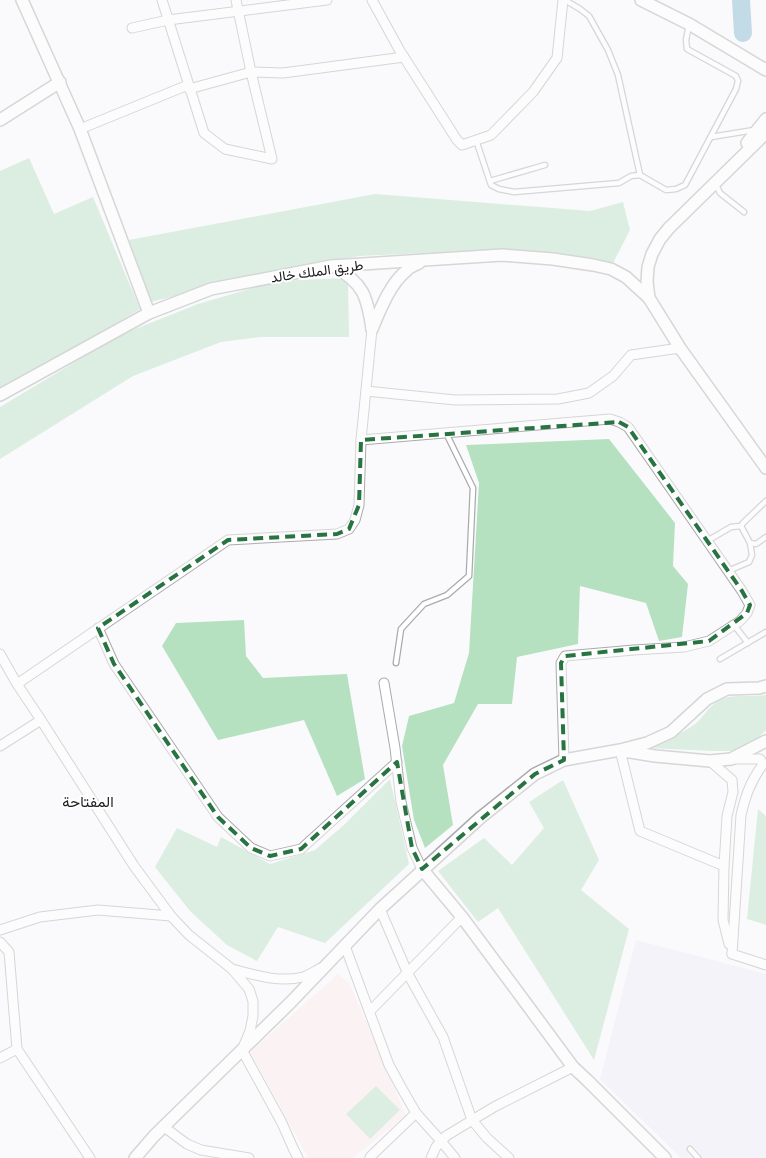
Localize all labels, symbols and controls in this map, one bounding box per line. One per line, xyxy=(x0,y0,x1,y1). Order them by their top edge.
street label: طريق الملك خالد xyxy=(270,257,364,286)
district label: المفتاحة xyxy=(62,793,114,811)

